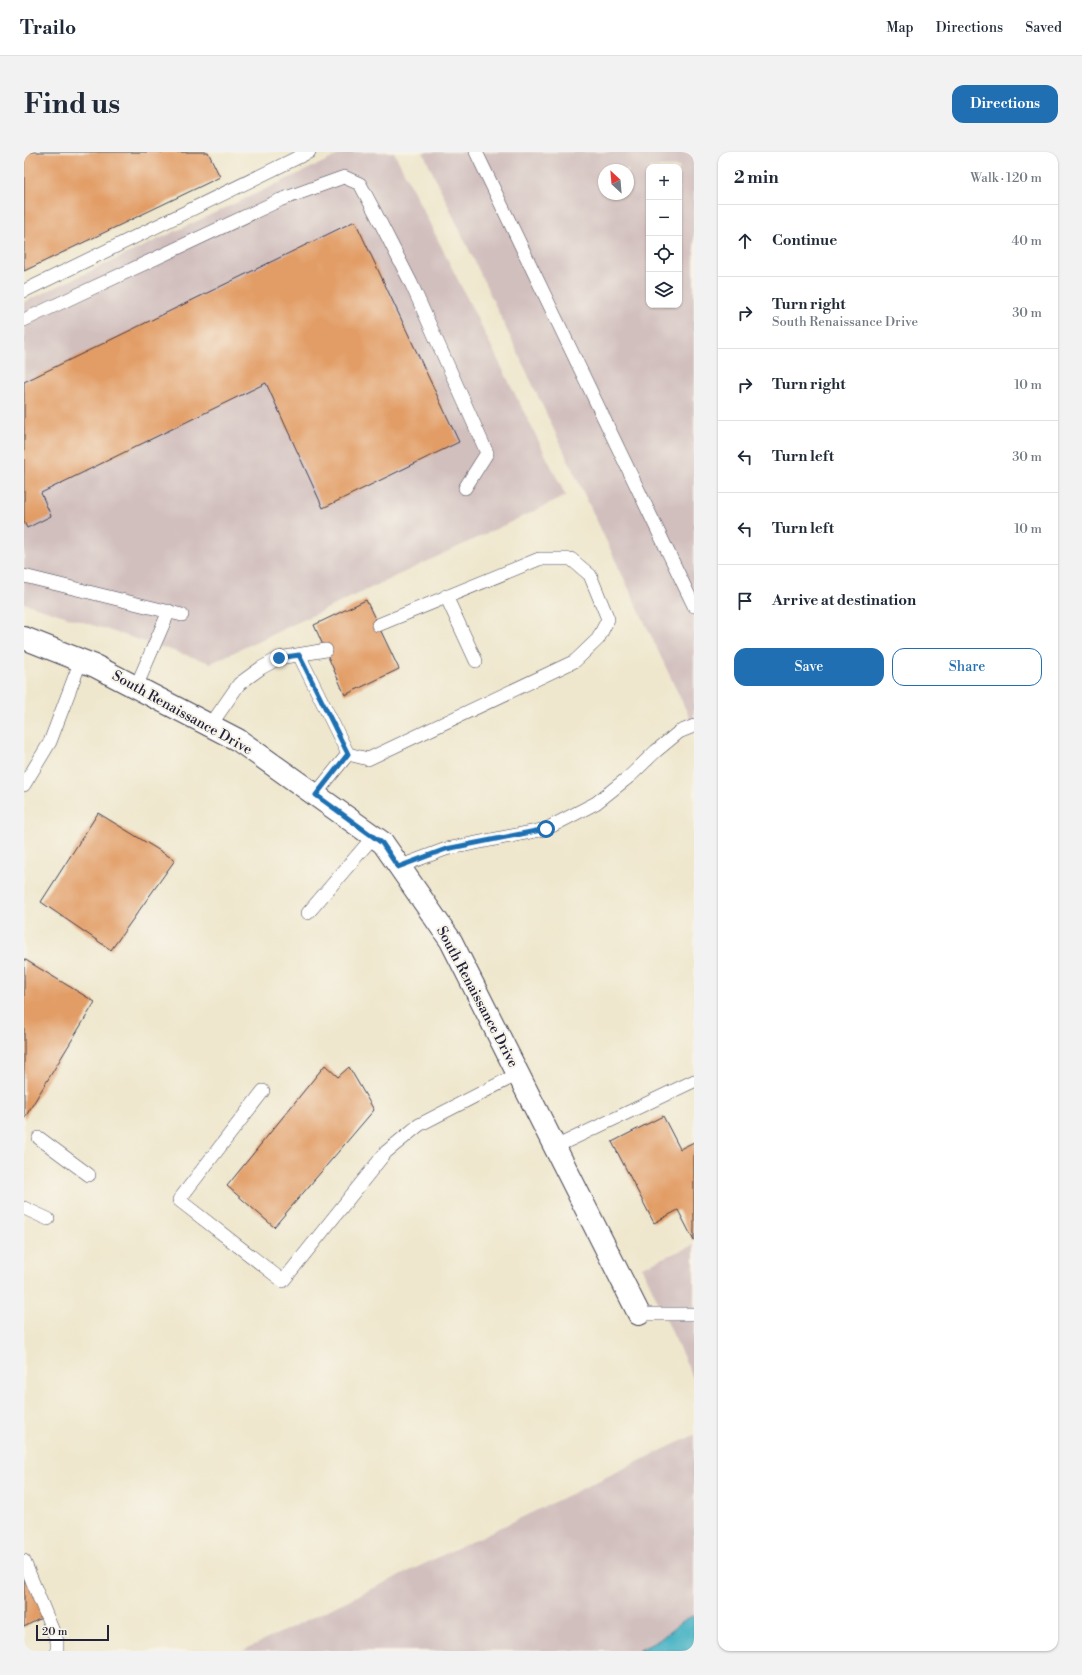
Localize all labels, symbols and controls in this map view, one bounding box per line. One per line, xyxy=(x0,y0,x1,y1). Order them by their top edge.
text: Trailo xyxy=(20,16,76,40)
text: Map xyxy=(886,19,914,37)
text: Directions xyxy=(936,19,1003,37)
text: Saved xyxy=(1025,19,1062,37)
button: Directions xyxy=(952,85,1058,123)
text: Find us xyxy=(24,87,120,122)
north arrow xyxy=(598,164,634,200)
map controls xyxy=(646,164,682,308)
button: + xyxy=(646,164,682,200)
text: 2 min xyxy=(734,167,779,189)
text: Walk · 120 m xyxy=(970,170,1042,186)
button: − xyxy=(646,200,682,236)
icon: ahead xyxy=(734,230,756,252)
text: Continue xyxy=(772,231,837,250)
text: 40 m xyxy=(1012,233,1042,249)
button: locate xyxy=(646,236,682,272)
button: layers xyxy=(646,272,682,308)
text: Turn right xyxy=(772,295,846,314)
icon: right xyxy=(734,302,756,324)
text: 30 m xyxy=(1012,305,1042,321)
text: South Renaissance Drive xyxy=(772,314,918,330)
icon: right xyxy=(734,374,756,396)
text: Turn right xyxy=(772,375,846,394)
text: 10 m xyxy=(1014,377,1042,393)
icon: left xyxy=(734,446,756,468)
text: Turn left xyxy=(772,447,834,466)
text: 30 m xyxy=(1012,449,1042,465)
icon: left xyxy=(734,518,756,540)
text: Turn left xyxy=(772,519,834,538)
text: 10 m xyxy=(1014,521,1042,537)
icon: arrive xyxy=(734,590,756,612)
text: Arrive at destination xyxy=(772,591,916,610)
button: Save xyxy=(734,648,884,686)
button: Share xyxy=(892,648,1042,686)
route end xyxy=(270,649,288,667)
street label: South Renaissance Drive xyxy=(109,667,255,759)
route start xyxy=(537,820,555,838)
street label: South Renaissance Drive xyxy=(432,923,522,1071)
scale bar xyxy=(36,1623,109,1642)
text: 20 m xyxy=(42,1625,67,1639)

